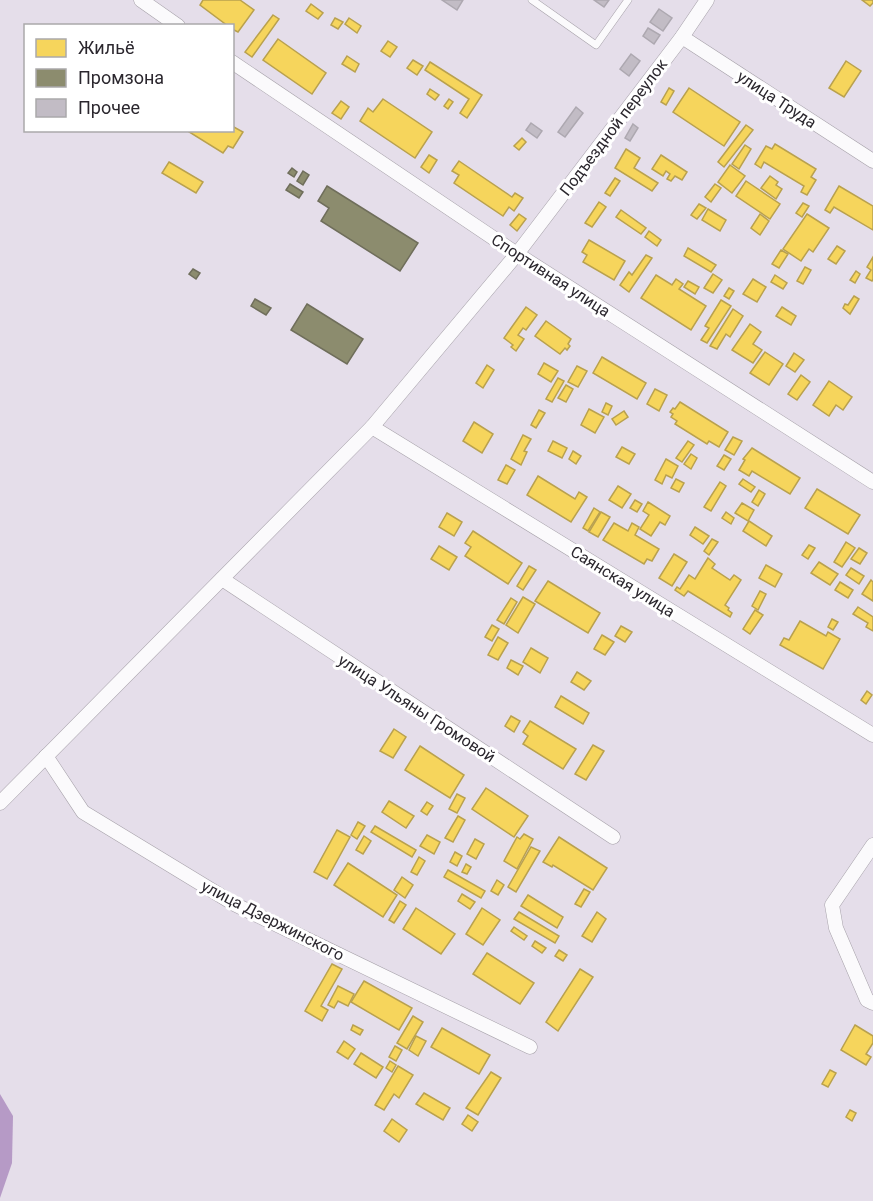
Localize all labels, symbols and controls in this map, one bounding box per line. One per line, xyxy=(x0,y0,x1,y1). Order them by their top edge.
legend xyxy=(24,24,234,132)
text: Жильё xyxy=(78,37,134,58)
street label: Подъездной переулок xyxy=(556,55,671,200)
text: Промзона xyxy=(78,67,164,88)
street label: улица Труда xyxy=(734,67,820,132)
text: Прочее xyxy=(78,97,140,118)
street label: Спортивная улица xyxy=(488,230,614,321)
street label: Саянская улица xyxy=(567,542,678,621)
street label: улица Ульяны Громовой xyxy=(335,650,499,766)
street label: улица Дзержинского xyxy=(198,876,347,965)

